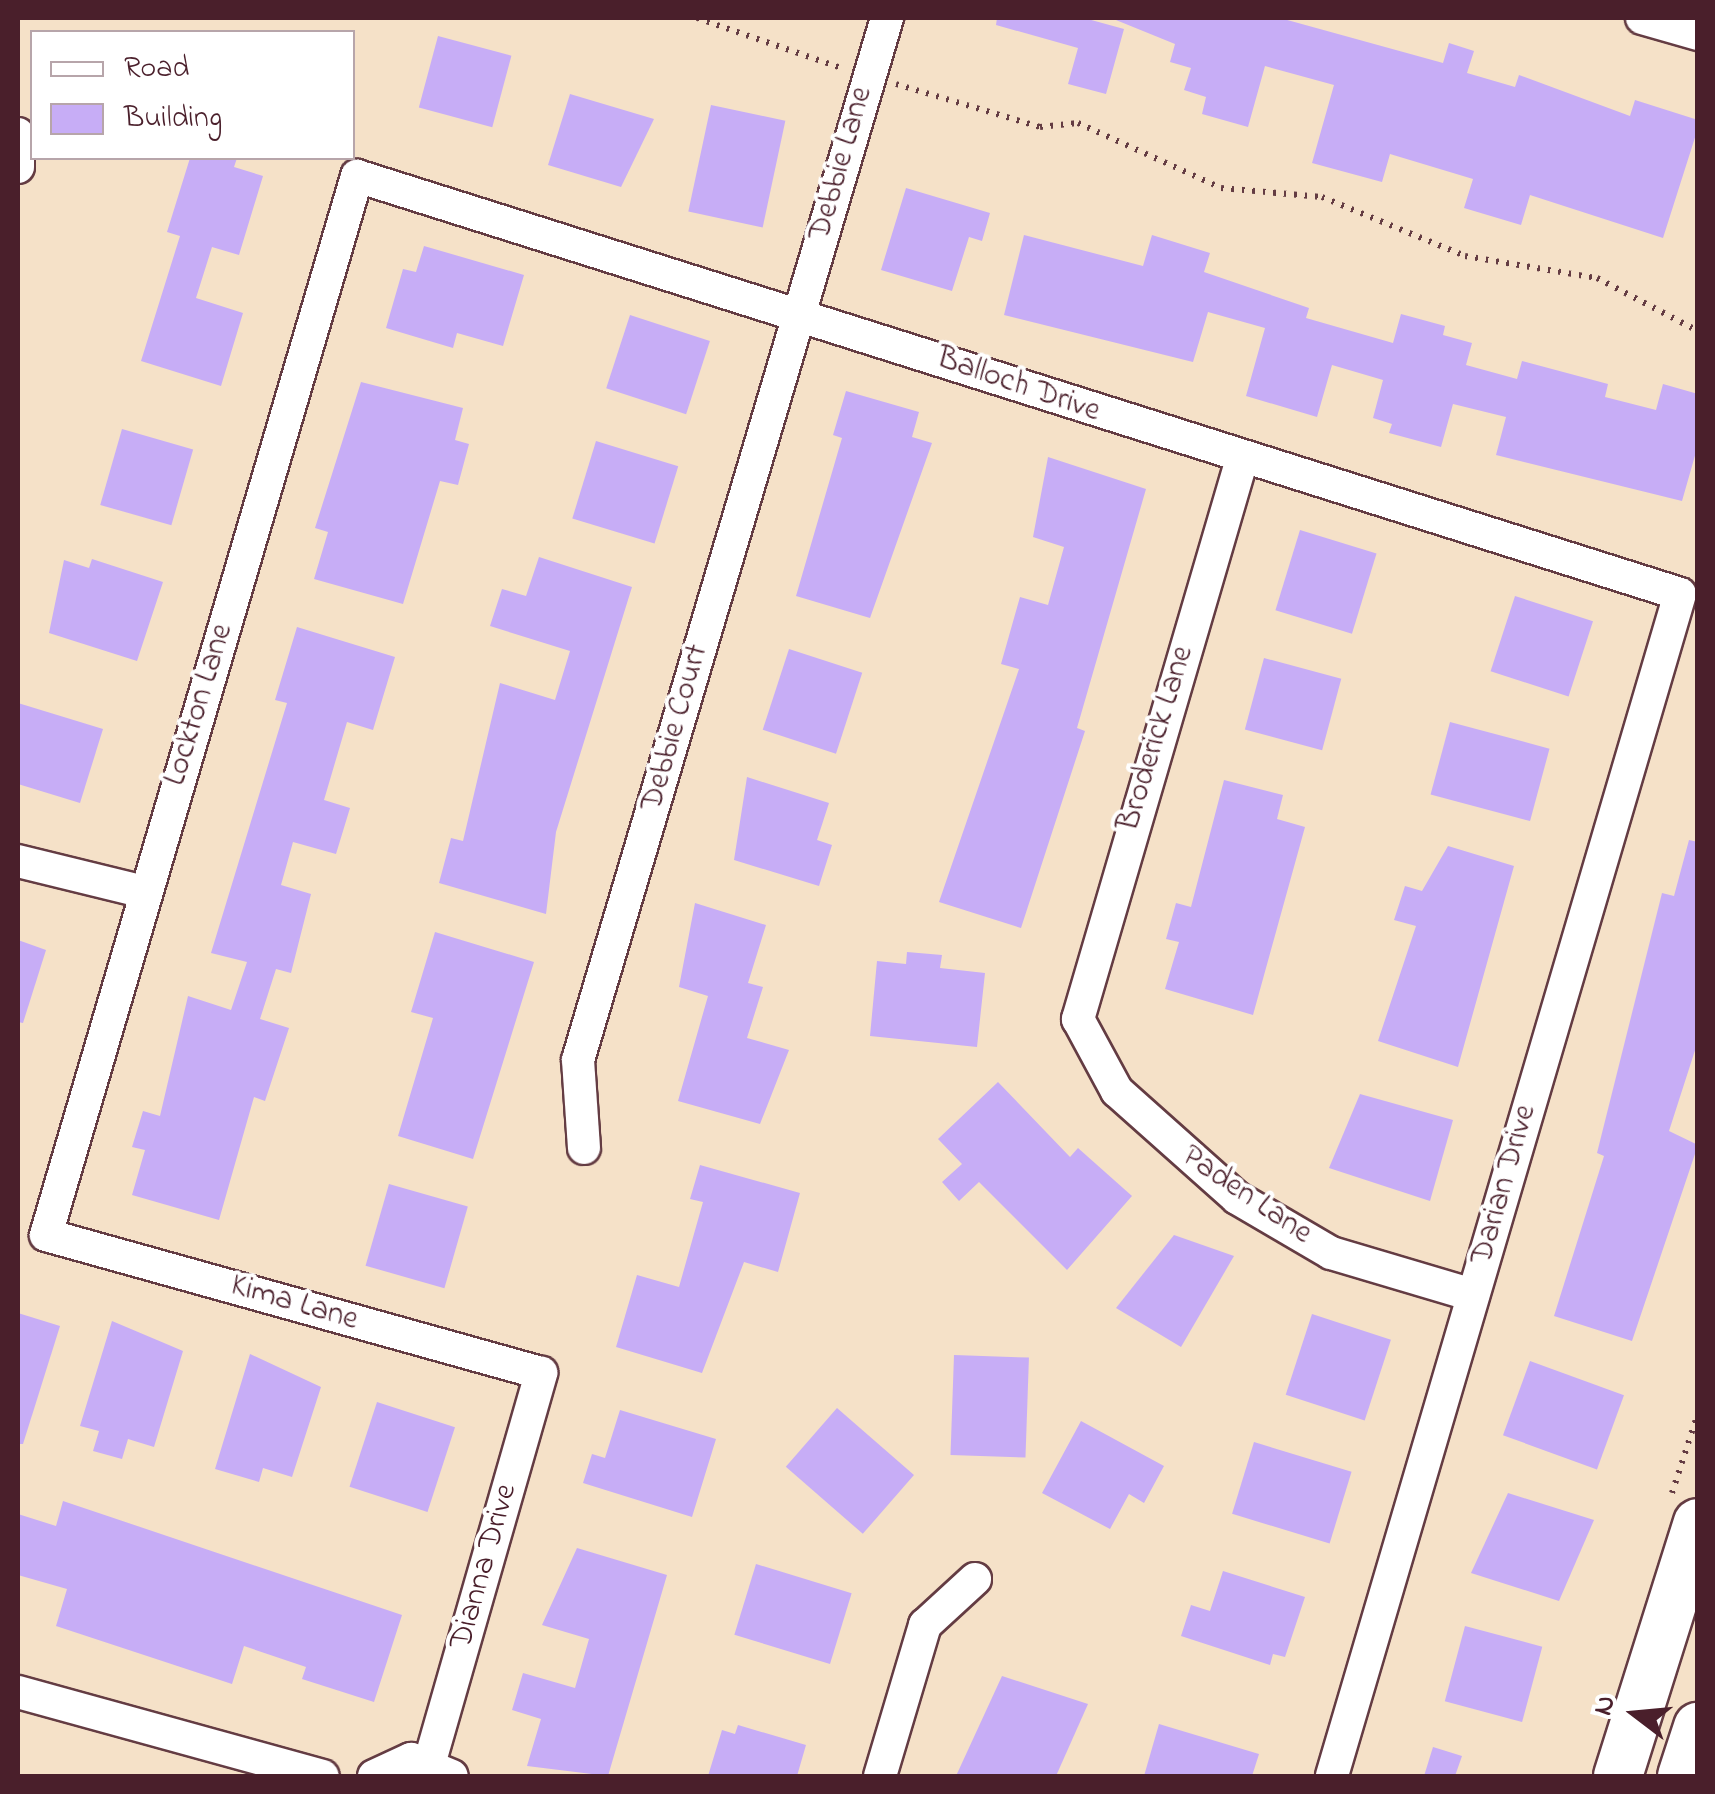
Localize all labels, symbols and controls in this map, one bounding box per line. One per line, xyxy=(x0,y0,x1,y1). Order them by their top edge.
legend xyxy=(30,30,355,160)
text: Road xyxy=(124,47,189,91)
street label: Debbie Lane xyxy=(802,83,882,245)
text: Building xyxy=(124,97,222,141)
street label: Balloch Drive xyxy=(931,340,1105,432)
street label: Lockton Lane xyxy=(157,619,243,791)
street label: Debbie Court xyxy=(634,640,718,816)
street label: Broderick Lane xyxy=(1111,642,1203,836)
street label: Darian Drive xyxy=(1464,1101,1546,1269)
street label: Paden Lane xyxy=(1173,1138,1319,1254)
street label: Kima Lane xyxy=(226,1268,362,1340)
street label: Dianna Drive xyxy=(443,1480,527,1654)
north arrow xyxy=(1585,1664,1685,1764)
text: N xyxy=(1583,1691,1628,1720)

